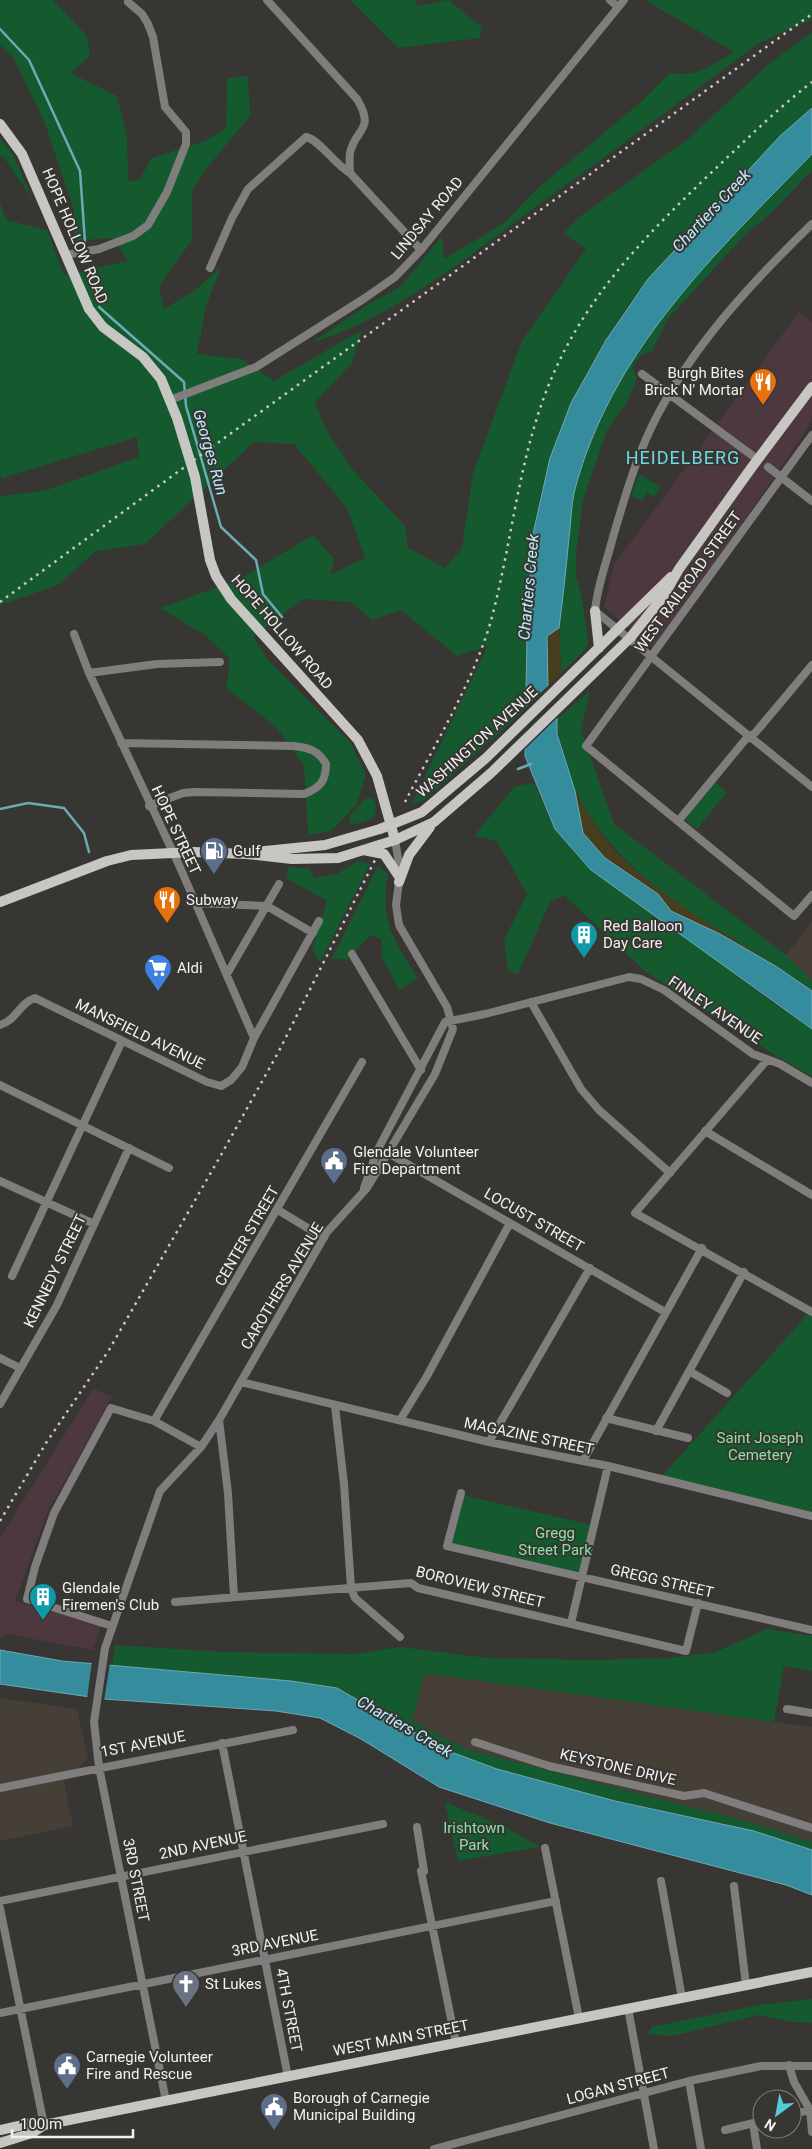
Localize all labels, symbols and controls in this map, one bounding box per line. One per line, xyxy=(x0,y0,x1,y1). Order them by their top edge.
water label: Chartiers Creek xyxy=(668,164,755,256)
street label: HOPE HOLLOW ROAD xyxy=(38,165,112,307)
street label: LINDSAY ROAD xyxy=(387,173,467,263)
place label: Burgh Bites Brick N' Mortar xyxy=(644,364,744,399)
restaurant icon: Burgh Bites Brick N' Mortar xyxy=(748,367,778,406)
water label: Georges Run xyxy=(189,407,232,497)
district label: HEIDELBERG xyxy=(626,447,740,468)
street label: WEST RAILROAD STREET xyxy=(631,508,745,656)
water label: Chartiers Creek xyxy=(514,532,543,641)
street label: HOPE HOLLOW ROAD xyxy=(227,571,337,693)
street label: WASHINGTON AVENUE xyxy=(413,682,542,801)
street label: HOPE STREET xyxy=(148,783,204,877)
fuel station icon: Gulf xyxy=(199,836,229,875)
place label: Gulf xyxy=(233,842,261,860)
restaurant icon: Subway xyxy=(152,885,182,924)
place label: Subway xyxy=(186,891,238,909)
place label: Red Balloon Day Care xyxy=(603,917,683,952)
building icon: Red Balloon Day Care xyxy=(569,920,599,959)
supermarket icon: Aldi xyxy=(143,953,173,992)
place label: Aldi xyxy=(177,959,203,977)
street label: FINLEY AVENUE xyxy=(665,972,765,1048)
street label: MANSFIELD AVENUE xyxy=(73,995,208,1073)
place label: Glendale Volunteer Fire Department xyxy=(353,1143,479,1178)
public building icon: Glendale Volunteer Fire Department xyxy=(319,1146,349,1185)
street label: CENTER STREET xyxy=(211,1183,283,1289)
street label: LOCUST STREET xyxy=(481,1184,587,1256)
street label: KENNEDY STREET xyxy=(20,1212,90,1330)
street label: CAROTHERS AVENUE xyxy=(237,1219,327,1353)
street label: MAGAZINE STREET xyxy=(462,1413,596,1459)
park label: Saint Joseph Cemetery xyxy=(717,1429,803,1464)
park label: Gregg Street Park xyxy=(518,1524,592,1559)
street label: GREGG STREET xyxy=(609,1560,715,1602)
street label: BOROVIEW STREET xyxy=(414,1562,546,1612)
place label: Glendale Firemen's Club xyxy=(62,1579,159,1614)
building icon: Glendale Firemen's Club xyxy=(28,1582,58,1621)
water label: Chartiers Creek xyxy=(354,1692,457,1762)
street label: 1ST AVENUE xyxy=(99,1727,187,1761)
street label: KEYSTONE DRIVE xyxy=(558,1745,678,1789)
park label: Irishtown Park xyxy=(443,1819,505,1854)
street label: 2ND AVENUE xyxy=(158,1827,249,1863)
street label: 3RD STREET xyxy=(119,1837,153,1923)
street label: 3RD AVENUE xyxy=(230,1926,320,1960)
street label: 4TH STREET xyxy=(272,1967,306,2054)
church icon: St Lukes xyxy=(171,1969,201,2008)
place label: St Lukes xyxy=(205,1975,262,1993)
street label: WEST MAIN STREET xyxy=(332,2016,470,2060)
place label: Carnegie Volunteer Fire and Rescue xyxy=(86,2048,213,2083)
public building icon: Carnegie Volunteer Fire and Rescue xyxy=(52,2051,82,2090)
street label: LOGAN STREET xyxy=(565,2064,671,2108)
place label: Borough of Carnegie Municipal Building xyxy=(293,2089,430,2124)
north arrow xyxy=(752,2089,802,2139)
public building icon: Borough of Carnegie Municipal Building xyxy=(259,2092,289,2131)
scale bar xyxy=(12,2106,134,2138)
text: 100 m xyxy=(20,2115,62,2133)
text: N xyxy=(762,2116,779,2134)

